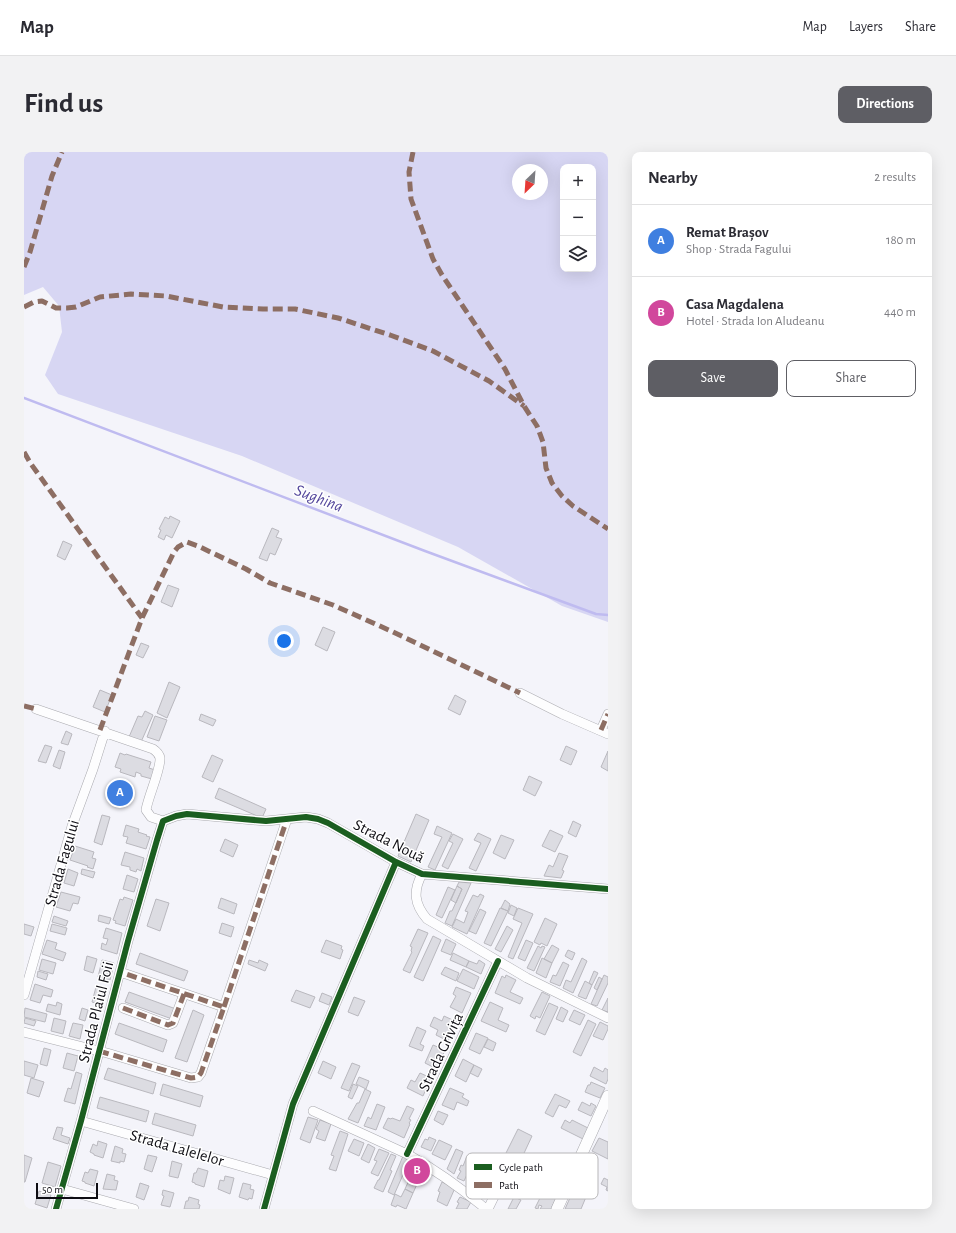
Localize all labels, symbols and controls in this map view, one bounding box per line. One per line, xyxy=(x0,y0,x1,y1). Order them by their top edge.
text: Map xyxy=(20,18,54,37)
text: Map xyxy=(802,20,827,34)
text: Layers xyxy=(849,20,883,34)
text: Share xyxy=(905,20,936,34)
button: Directions xyxy=(838,86,932,123)
text: Find us xyxy=(24,90,103,118)
north arrow xyxy=(512,164,548,200)
map controls xyxy=(560,164,596,272)
button: + xyxy=(560,164,596,200)
text: Nearby xyxy=(648,169,698,186)
text: 2 results xyxy=(874,171,916,184)
button: − xyxy=(560,200,596,236)
text: Remat Brașov xyxy=(686,225,769,240)
text: A xyxy=(657,234,665,247)
text: 180 m xyxy=(886,234,916,247)
button: layers xyxy=(560,236,596,272)
text: Shop · Strada Fagului xyxy=(686,243,791,256)
text: Casa Magdalena xyxy=(686,297,784,312)
text: B xyxy=(657,306,665,319)
text: 440 m xyxy=(884,306,916,319)
text: Hotel · Strada Ion Aludeanu xyxy=(686,315,824,328)
button: Save xyxy=(648,360,778,397)
button: Share xyxy=(786,360,916,397)
water label: Sughina xyxy=(292,481,346,515)
your location xyxy=(274,631,294,651)
pin: A xyxy=(107,778,133,808)
street label: Strada Nouă xyxy=(351,816,427,866)
street label: Strada Fagului xyxy=(42,818,82,908)
street label: Strada Plaiul Foii xyxy=(76,960,116,1064)
street label: Strada Grivița xyxy=(416,1010,468,1095)
street label: Strada Lalelelor xyxy=(128,1127,227,1169)
legend xyxy=(466,1153,598,1199)
pin: B xyxy=(404,1156,430,1186)
text: Cycle path xyxy=(499,1162,543,1173)
text: Path xyxy=(499,1180,519,1191)
scale bar xyxy=(36,1181,98,1200)
text: 50 m xyxy=(42,1184,63,1195)

